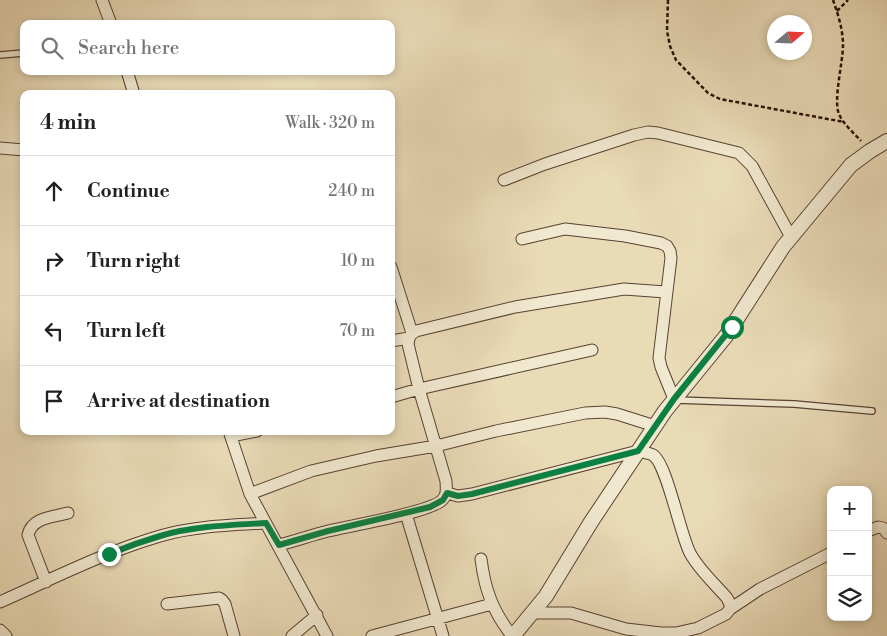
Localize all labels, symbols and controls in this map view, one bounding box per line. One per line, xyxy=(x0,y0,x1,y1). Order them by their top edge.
north arrow xyxy=(767,15,812,60)
search box xyxy=(20,20,395,75)
icon: search xyxy=(38,34,66,62)
text: Search here xyxy=(78,36,179,60)
text: 4 min xyxy=(40,110,96,136)
text: Walk · 320 m xyxy=(285,113,375,133)
icon: ahead xyxy=(40,177,68,205)
text: Continue xyxy=(87,179,170,203)
text: 240 m xyxy=(328,181,375,201)
icon: right xyxy=(40,247,68,275)
text: Turn right xyxy=(87,249,180,273)
text: 10 m xyxy=(341,251,375,271)
route start xyxy=(721,316,744,339)
icon: left xyxy=(40,317,68,345)
text: Turn left xyxy=(87,319,166,343)
text: 70 m xyxy=(339,321,375,341)
icon: arrive xyxy=(40,387,68,415)
text: Arrive at destination xyxy=(87,389,270,413)
map controls xyxy=(827,486,872,621)
button: + xyxy=(827,486,872,531)
button: − xyxy=(827,531,872,576)
route end xyxy=(98,543,121,566)
button: layers xyxy=(827,576,872,621)

